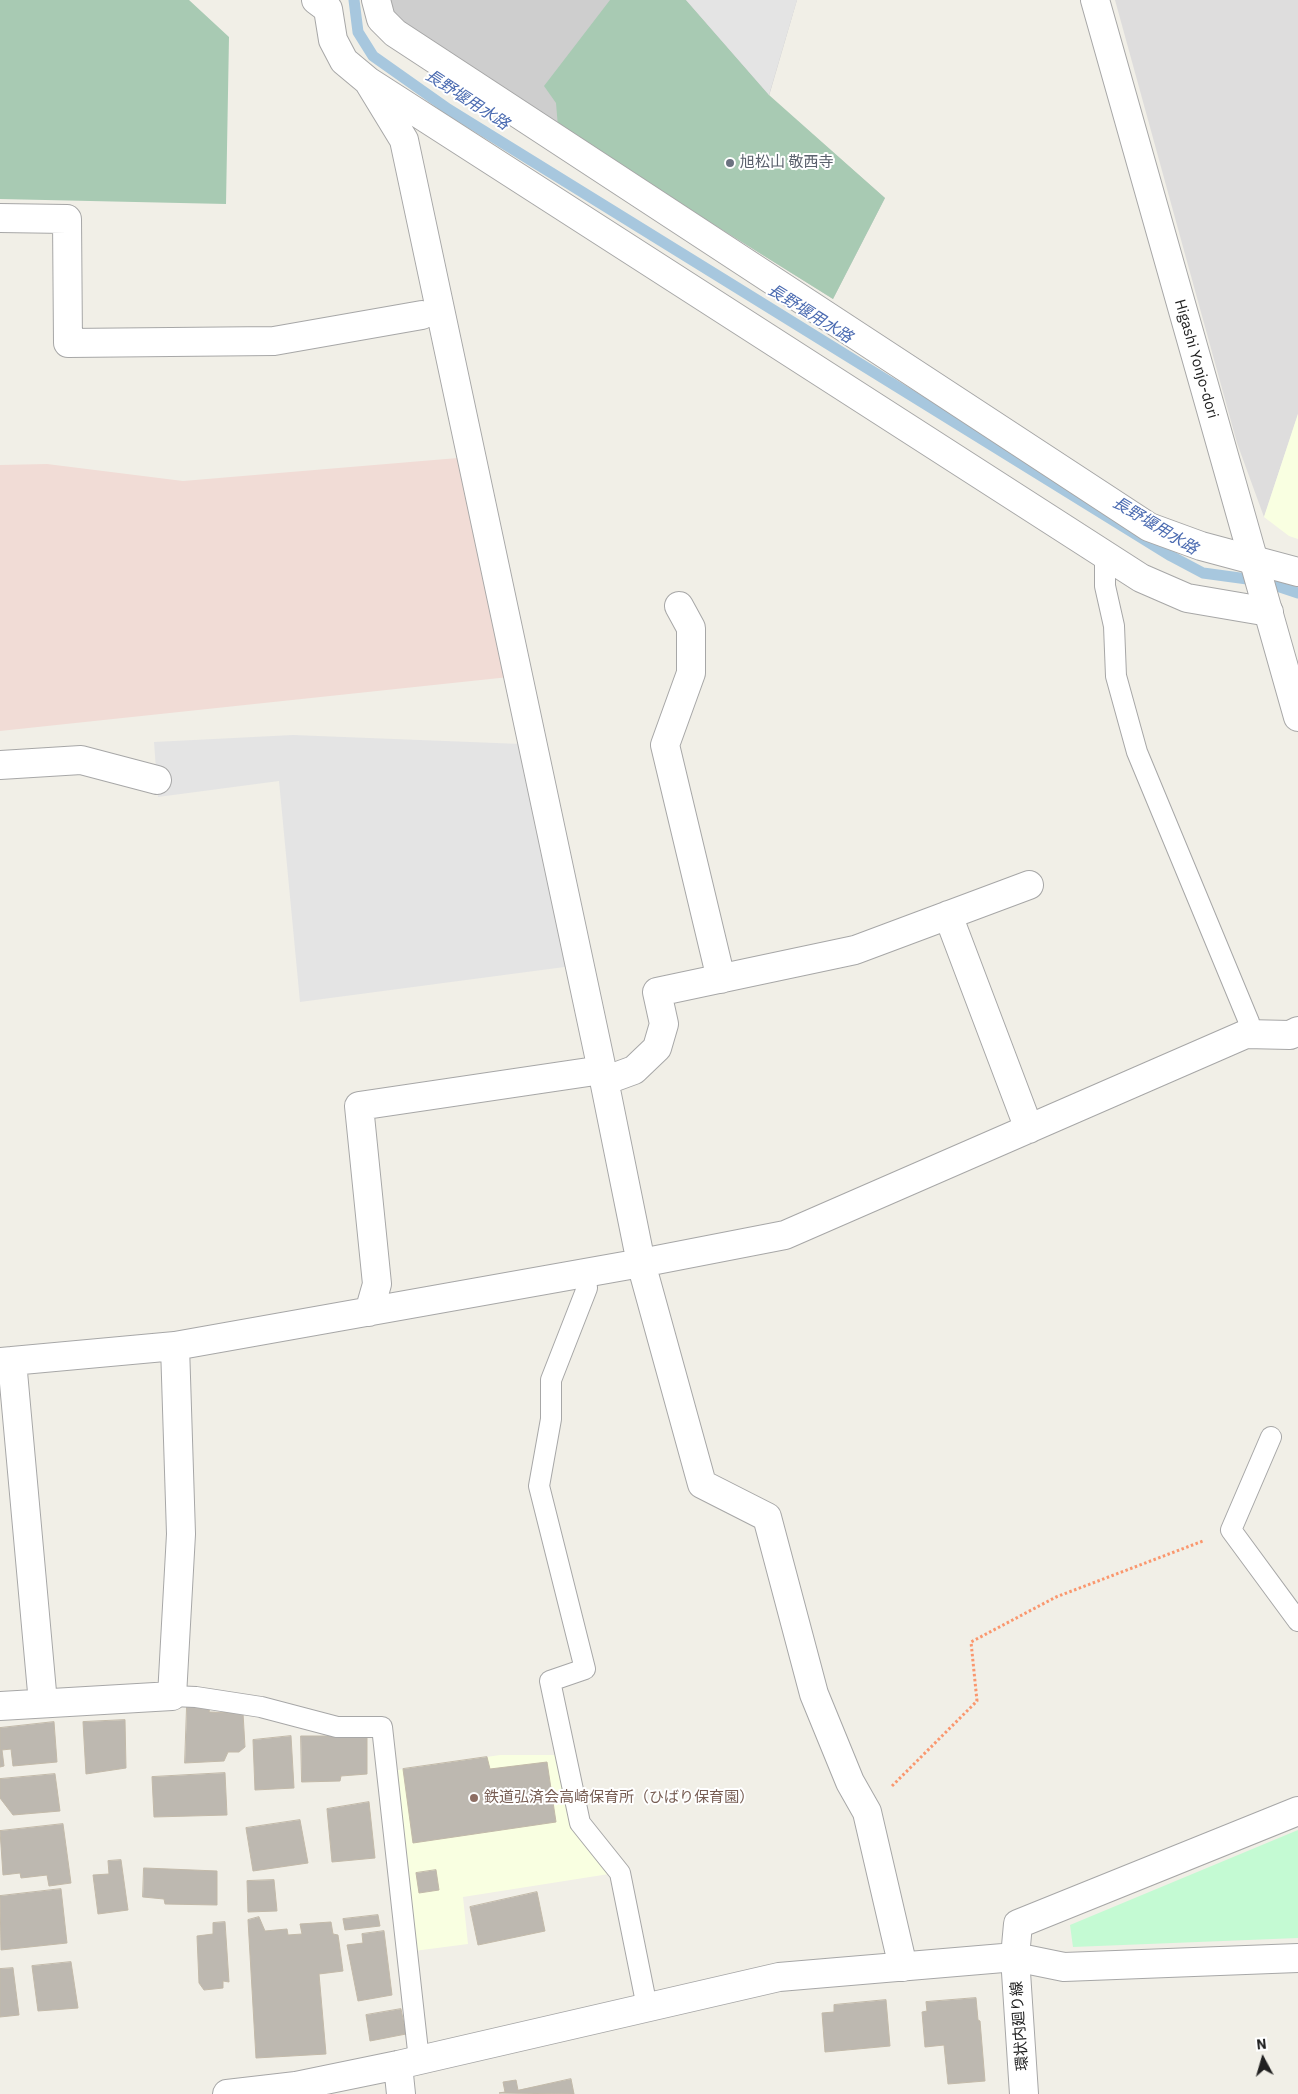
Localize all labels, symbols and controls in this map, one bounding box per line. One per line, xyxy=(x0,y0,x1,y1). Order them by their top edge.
water label: 長野堰用水路 xyxy=(422,66,512,134)
place label: 旭松山 敬西寺 xyxy=(740,154,834,172)
marker: 旭松山 敬西寺 xyxy=(724,157,736,169)
water label: 長野堰用水路 xyxy=(764,280,856,348)
street label: Higashi Yonjo-dori xyxy=(1170,297,1222,421)
water label: 長野堰用水路 xyxy=(1109,493,1201,559)
place label: 鉄道弘済会高崎保育所（ひばり保育園） xyxy=(484,1789,754,1807)
marker: 鉄道弘済会高崎保育所（ひばり保育園） xyxy=(468,1792,480,1804)
street label: 環状内廻り線 xyxy=(1008,1980,1032,2072)
north arrow xyxy=(1238,2034,1288,2084)
text: N xyxy=(1255,2035,1267,2054)

